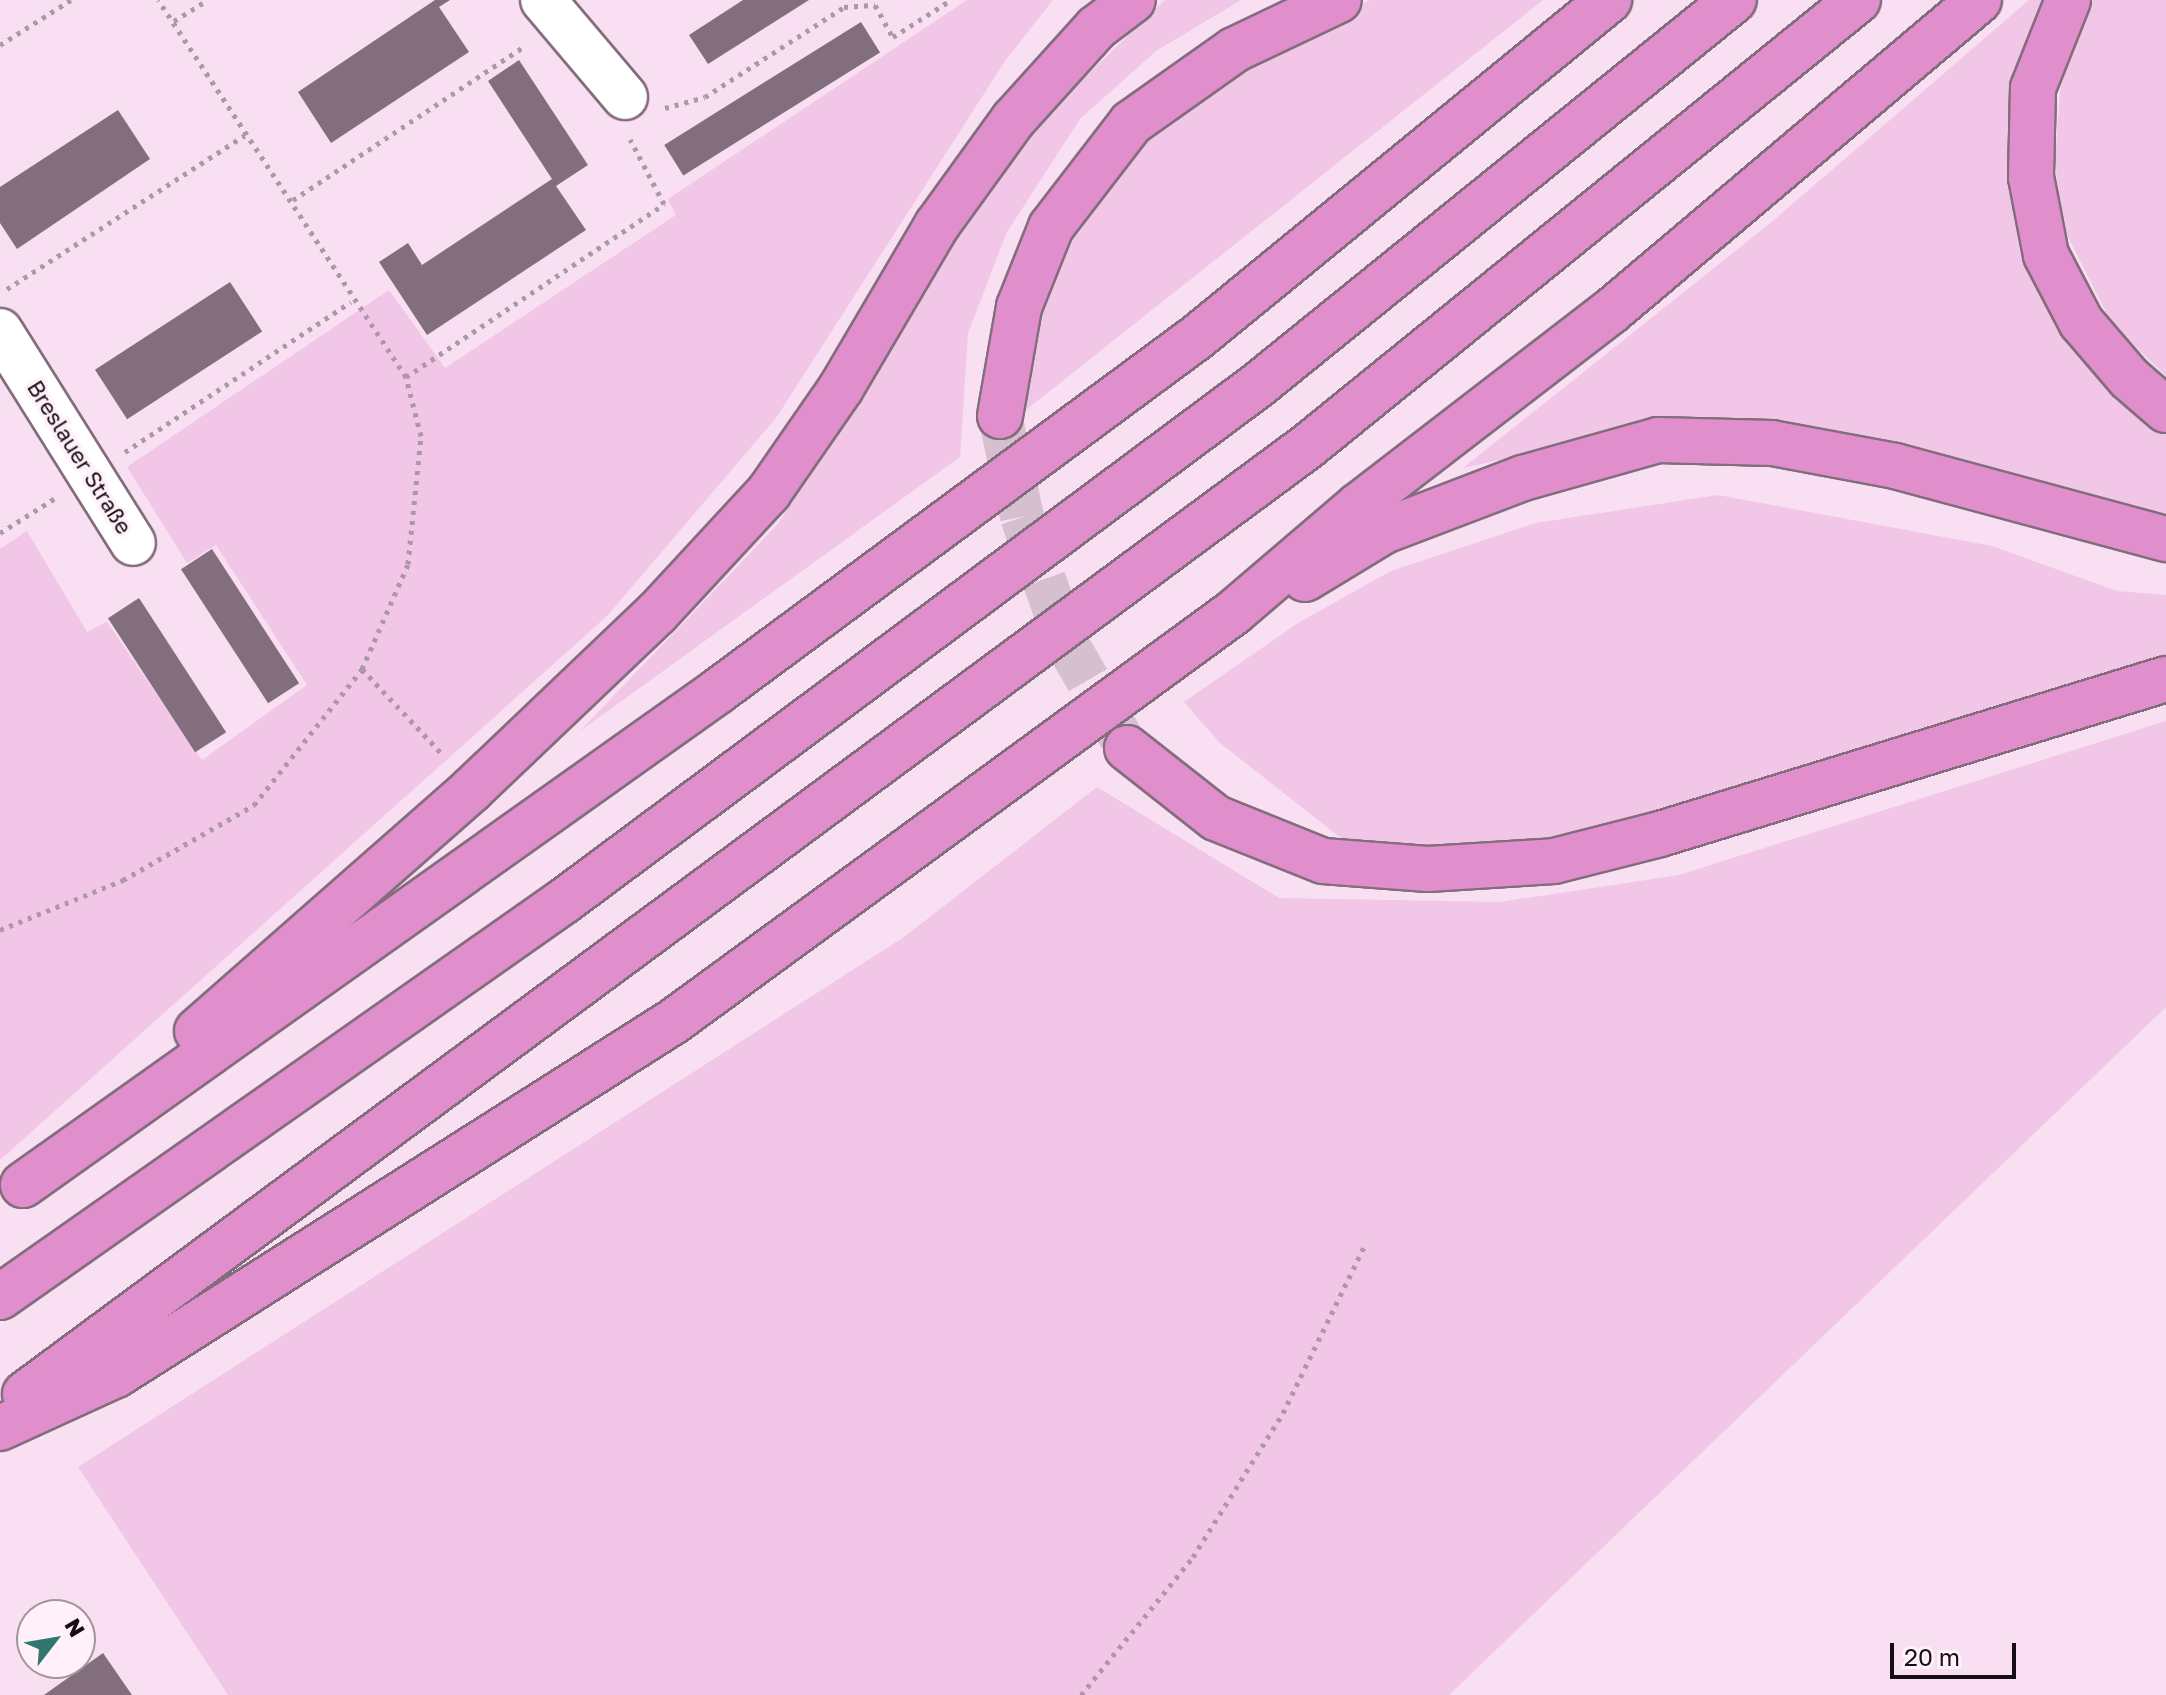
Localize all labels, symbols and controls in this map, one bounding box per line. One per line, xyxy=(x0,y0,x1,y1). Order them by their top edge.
street label: Breslauer Straße xyxy=(22,375,138,539)
north arrow xyxy=(16,1599,96,1679)
text: N xyxy=(59,1613,91,1642)
scale bar xyxy=(1894,1627,2020,1677)
text: 20 m xyxy=(1904,1642,1960,1671)

